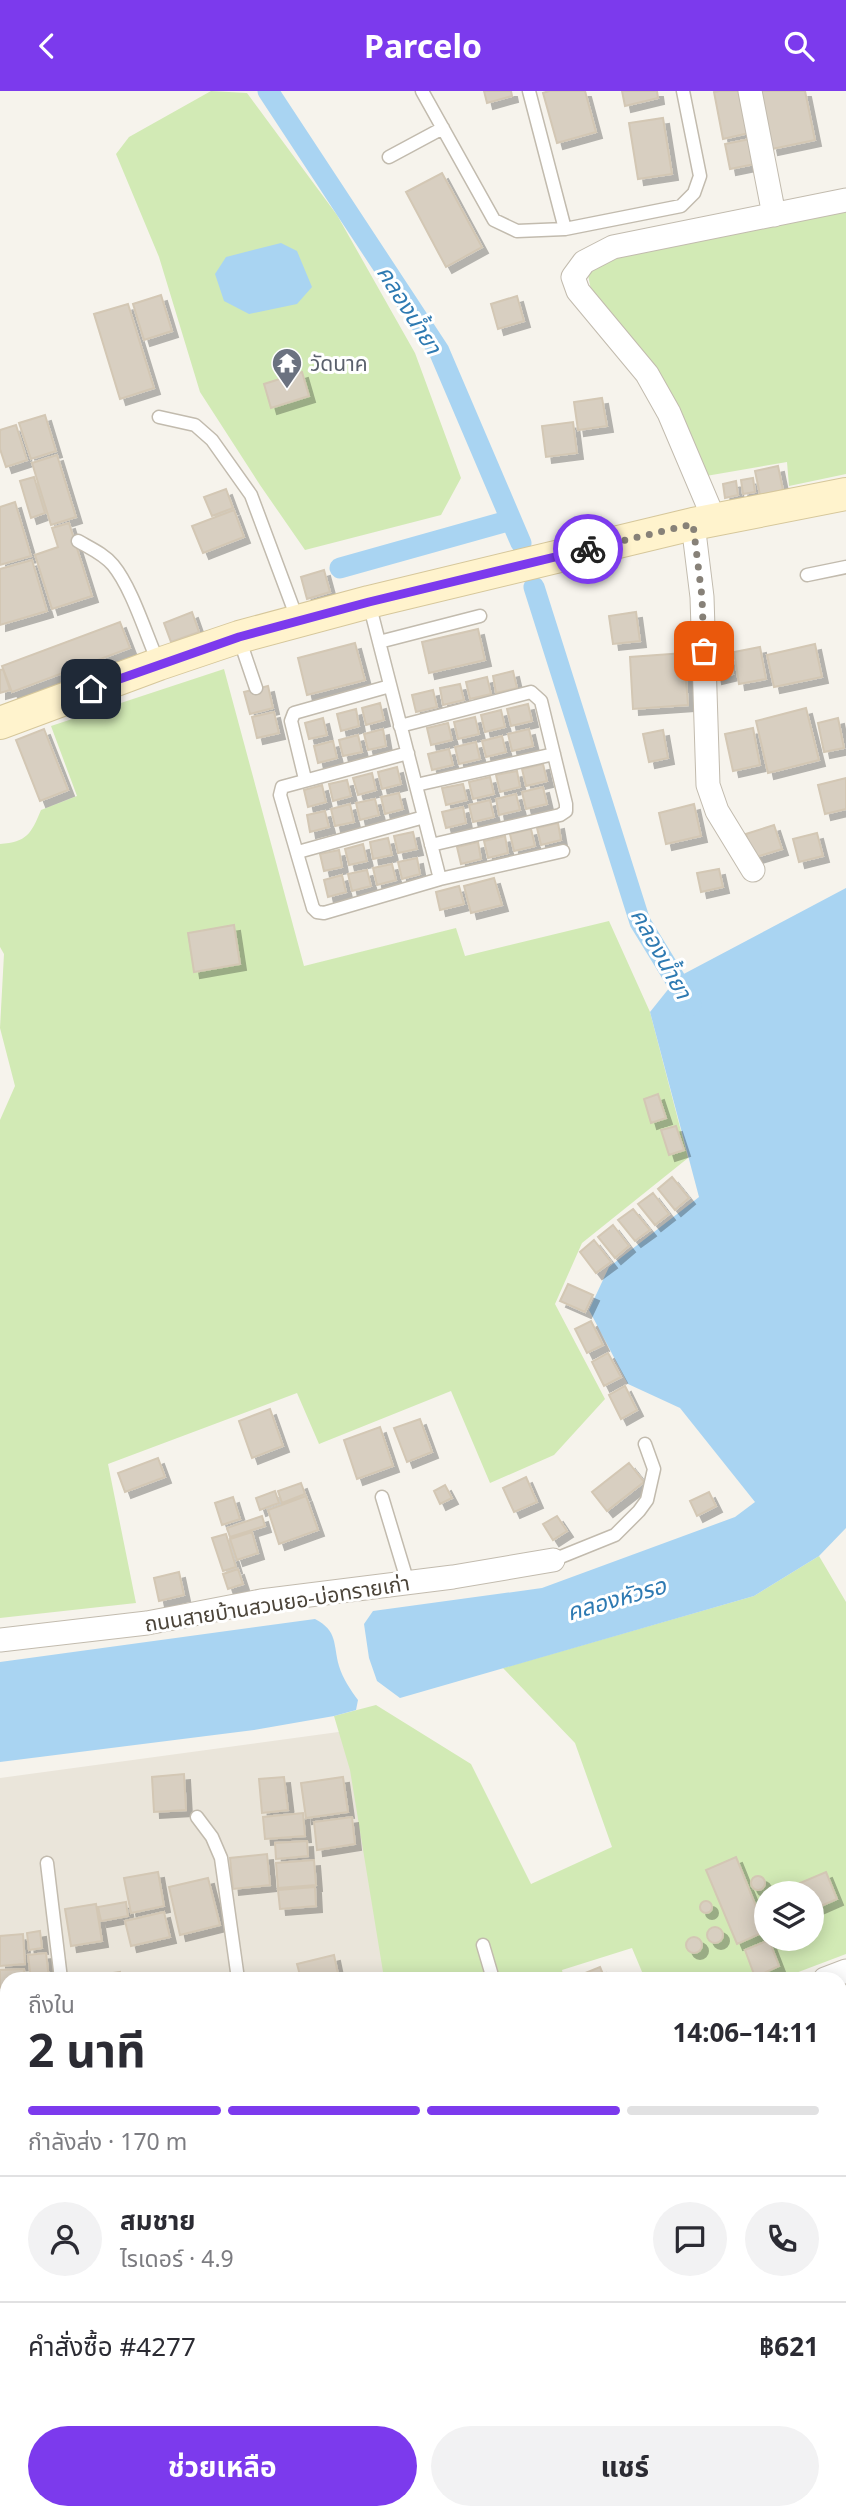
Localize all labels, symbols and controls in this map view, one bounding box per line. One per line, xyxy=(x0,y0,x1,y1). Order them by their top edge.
text: Parcelo xyxy=(364,24,482,67)
icon: back xyxy=(28,27,66,65)
icon: search xyxy=(780,27,818,65)
water label: คลองน้ำยา xyxy=(370,258,451,361)
temple icon: วัดนาค xyxy=(270,346,304,390)
place label: วัดนาค xyxy=(310,349,368,377)
courier xyxy=(553,514,623,584)
icon: bike xyxy=(569,530,607,568)
pin xyxy=(674,621,734,681)
icon: bag xyxy=(685,632,723,670)
pin xyxy=(61,659,121,719)
icon: home xyxy=(72,670,110,708)
water label: คลองน้ำยา xyxy=(624,902,701,1006)
street label: ถนนสายบ้านสวนยอ-บ่อทรายเก่า xyxy=(142,1568,412,1638)
water label: คลองหัวรอ xyxy=(563,1568,670,1627)
map controls xyxy=(754,1881,824,1951)
button: layers xyxy=(754,1881,824,1951)
text: ถึงใน xyxy=(28,1988,75,2020)
text: 14:06–14:11 xyxy=(672,2014,819,2050)
text: 2 นาที xyxy=(28,2018,146,2080)
text: กำลังส่ง · 170 m xyxy=(28,2125,187,2157)
button: person xyxy=(28,2202,102,2276)
text: สมชาย xyxy=(120,2202,196,2238)
button: chat xyxy=(653,2202,727,2276)
button: phone xyxy=(745,2202,819,2276)
text: ไรเดอร์ · 4.9 xyxy=(120,2242,234,2274)
text: คำสั่งซื้อ #4277 xyxy=(28,2328,196,2364)
text: ฿621 xyxy=(759,2328,819,2364)
button: ช่วยเหลือ xyxy=(28,2426,417,2506)
button: แชร์ xyxy=(431,2426,819,2506)

